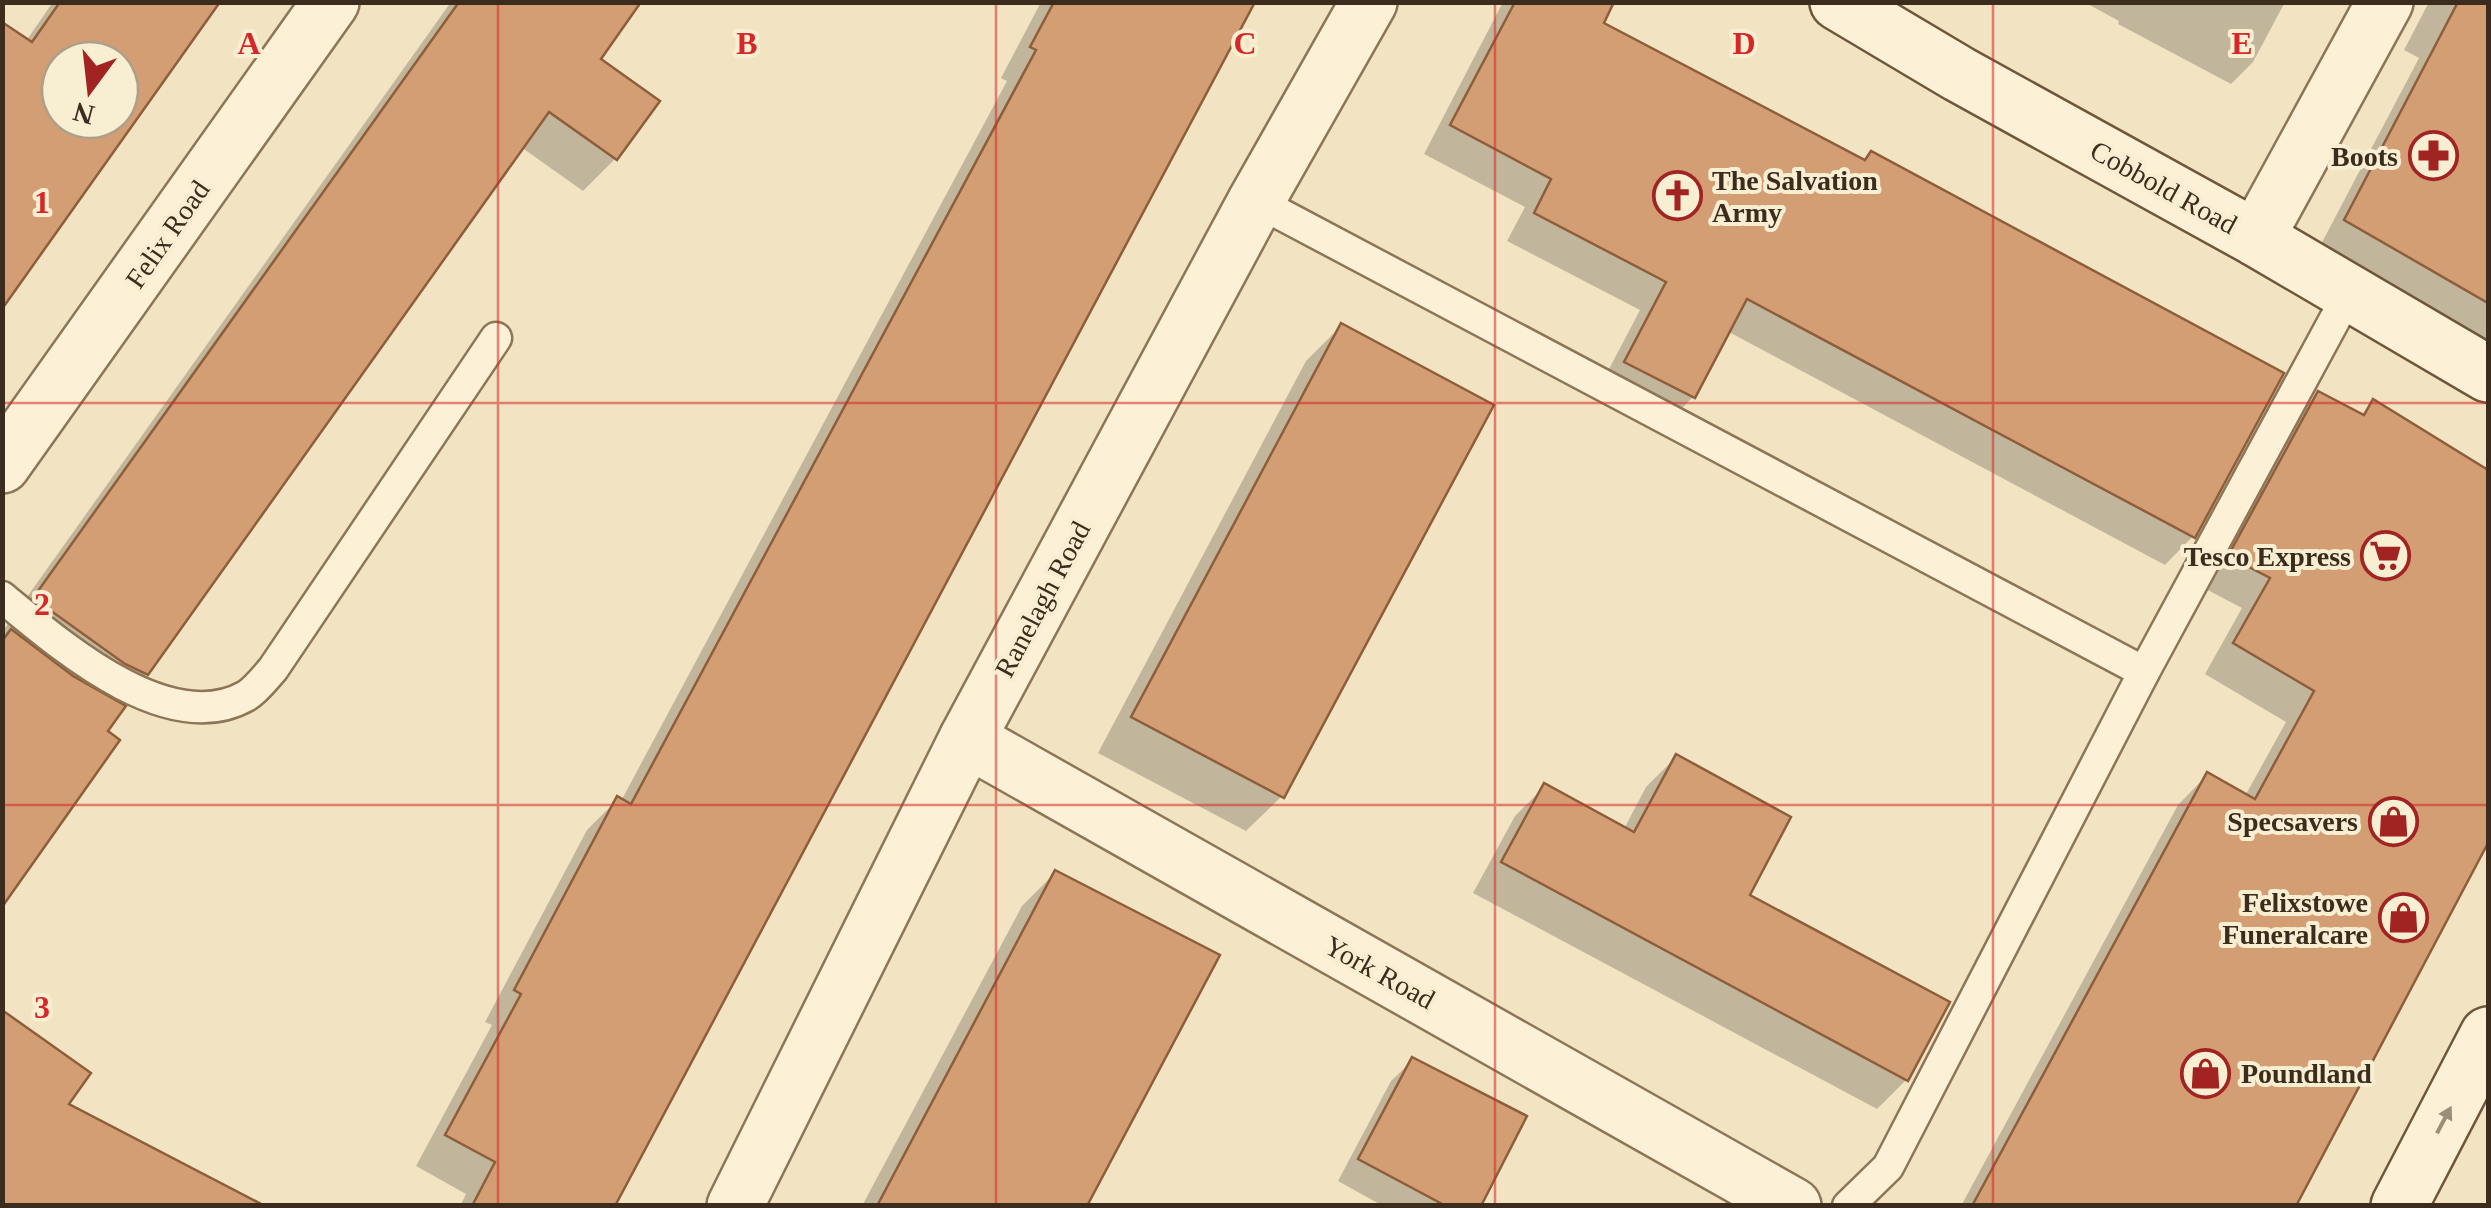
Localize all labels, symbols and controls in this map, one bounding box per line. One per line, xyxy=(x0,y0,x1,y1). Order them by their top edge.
text: A xyxy=(237,25,261,61)
text: B xyxy=(736,25,758,61)
text: C xyxy=(1233,25,1257,61)
text: D xyxy=(1732,25,1756,61)
text: E xyxy=(2231,25,2253,61)
north arrow xyxy=(40,40,140,140)
text: N xyxy=(70,96,97,131)
pharmacy icon: Boots xyxy=(2407,130,2459,182)
street label: Cobbold Road xyxy=(2085,134,2242,240)
place label: Boots xyxy=(2331,141,2398,172)
place label: The Salvation Army xyxy=(1712,165,1878,228)
church icon: The Salvation Army xyxy=(1651,170,1703,222)
street label: Felix Road xyxy=(119,175,216,294)
text: 1 xyxy=(34,184,50,220)
street label: Ranelagh Road xyxy=(988,516,1096,682)
supermarket icon: Tesco Express xyxy=(2360,530,2412,582)
place label: Tesco Express xyxy=(2184,541,2351,572)
text: 2 xyxy=(34,586,50,622)
shop icon: Specsavers xyxy=(2367,795,2419,847)
place label: Specsavers xyxy=(2227,806,2358,837)
place label: Felixstowe Funeralcare xyxy=(2222,887,2368,950)
shop icon: Felixstowe Funeralcare xyxy=(2377,892,2429,944)
street label: York Road xyxy=(1319,930,1440,1015)
text: 3 xyxy=(34,989,50,1025)
shop icon: Poundland xyxy=(2180,1047,2232,1099)
place label: Poundland xyxy=(2241,1058,2372,1089)
one-way arrow xyxy=(2435,1106,2452,1135)

